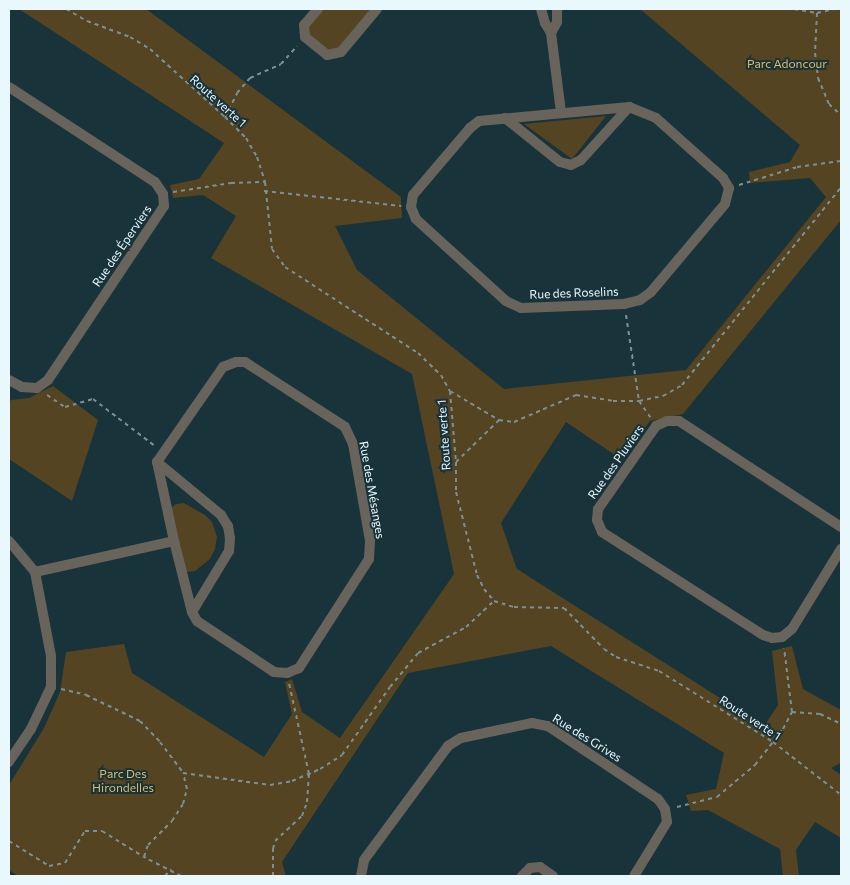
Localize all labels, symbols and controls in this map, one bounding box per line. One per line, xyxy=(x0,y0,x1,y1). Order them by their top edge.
park label: Parc Adoncour xyxy=(747,57,827,71)
street label: Route verte 1 xyxy=(187,72,249,130)
street label: Rue des Éperviers xyxy=(89,202,155,290)
street label: Rue des Roselins xyxy=(529,284,619,302)
street label: Route verte 1 xyxy=(434,399,454,471)
street label: Rue des Pluviers xyxy=(585,422,647,502)
street label: Rue des Mésanges xyxy=(356,440,388,540)
street label: Route verte 1 xyxy=(716,693,784,743)
street label: Rue des Grives xyxy=(550,711,624,765)
park label: Parc Des Hirondelles xyxy=(92,767,154,795)

